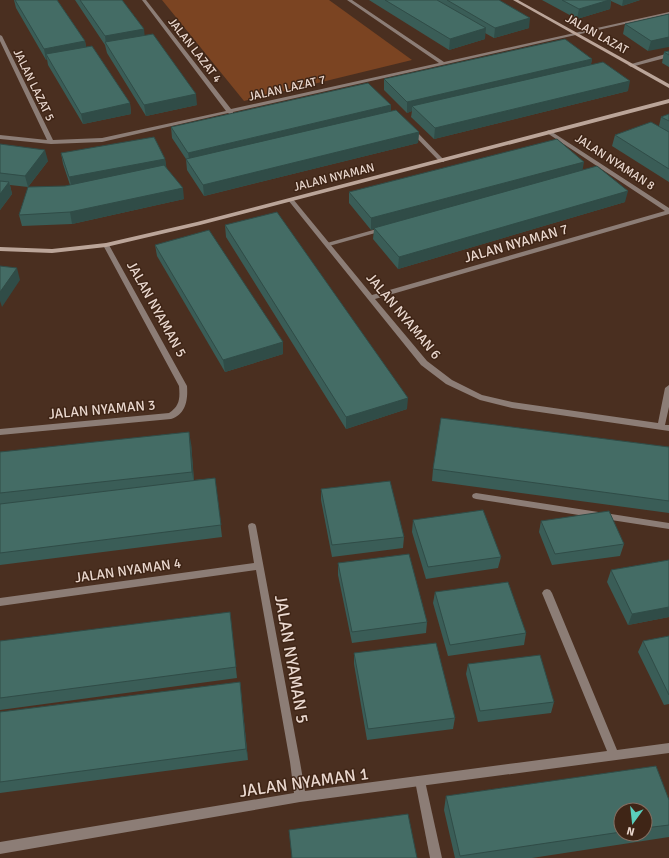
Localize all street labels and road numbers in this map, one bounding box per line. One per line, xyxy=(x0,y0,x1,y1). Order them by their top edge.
street label: JALAN LAZAT xyxy=(563,11,631,58)
street label: JALAN LAZAT 4 xyxy=(164,15,225,86)
street label: JALAN LAZAT 5 xyxy=(10,47,58,124)
street label: JALAN LAZAT 7 xyxy=(247,72,327,105)
street label: JALAN NYAMAN 8 xyxy=(572,131,657,194)
street label: JALAN NYAMAN xyxy=(292,160,376,195)
street label: JALAN NYAMAN 7 xyxy=(462,221,570,266)
street label: JALAN NYAMAN 5 xyxy=(123,258,190,360)
street label: JALAN NYAMAN 6 xyxy=(363,270,445,363)
street label: JALAN NYAMAN 3 xyxy=(48,396,156,423)
street label: JALAN NYAMAN 4 xyxy=(74,555,183,586)
street label: JALAN NYAMAN 5 xyxy=(270,593,313,725)
street label: JALAN NYAMAN 1 xyxy=(238,763,370,802)

